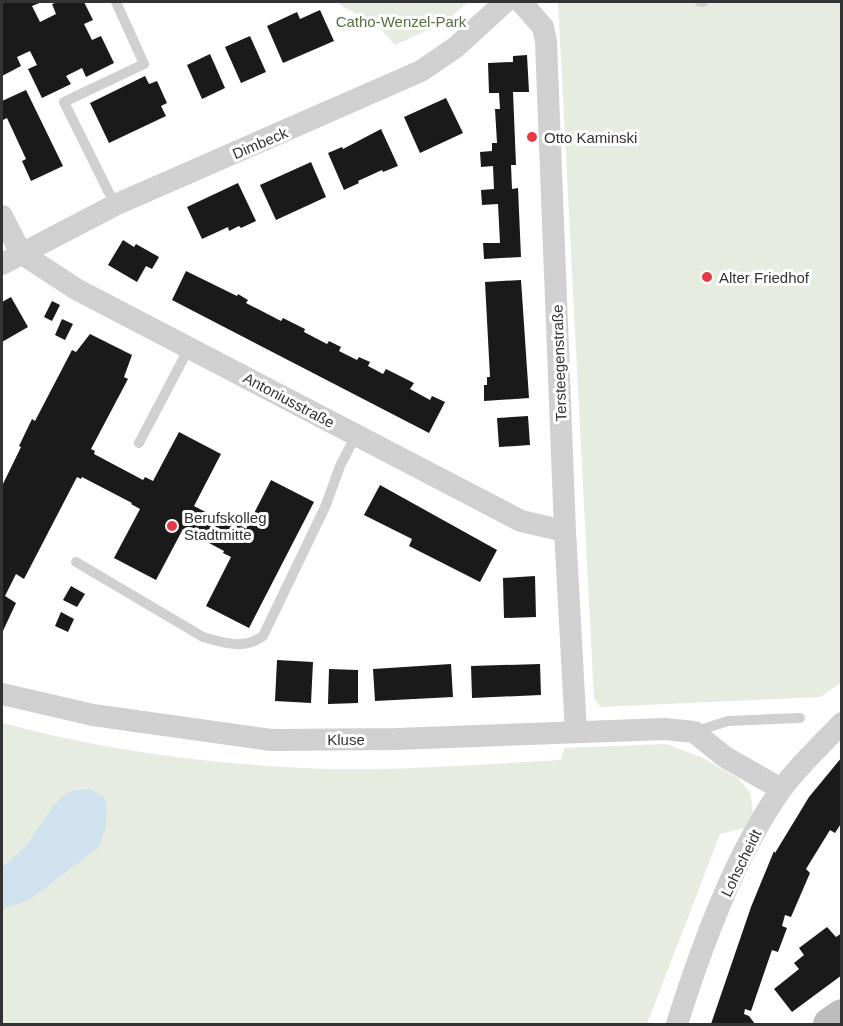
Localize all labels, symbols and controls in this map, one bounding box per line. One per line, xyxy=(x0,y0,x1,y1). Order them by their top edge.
park label: Catho-Wenzel-Park xyxy=(336,13,467,30)
street label: Dimbeck xyxy=(230,124,291,162)
place label: Otto Kaminski xyxy=(544,129,637,146)
marker: Otto Kaminski xyxy=(525,130,539,144)
place label: Alter Friedhof xyxy=(719,269,810,286)
marker: Alter Friedhof xyxy=(700,270,714,284)
street label: Tersteegenstraße xyxy=(548,304,570,422)
street label: Antoniusstraße xyxy=(240,369,338,431)
place label: Berufskolleg Stadtmitte xyxy=(184,509,267,543)
marker: Berufskolleg Stadtmitte xyxy=(165,519,179,533)
street label: Kluse xyxy=(327,731,365,748)
street label: Lohscheidt xyxy=(717,826,765,899)

